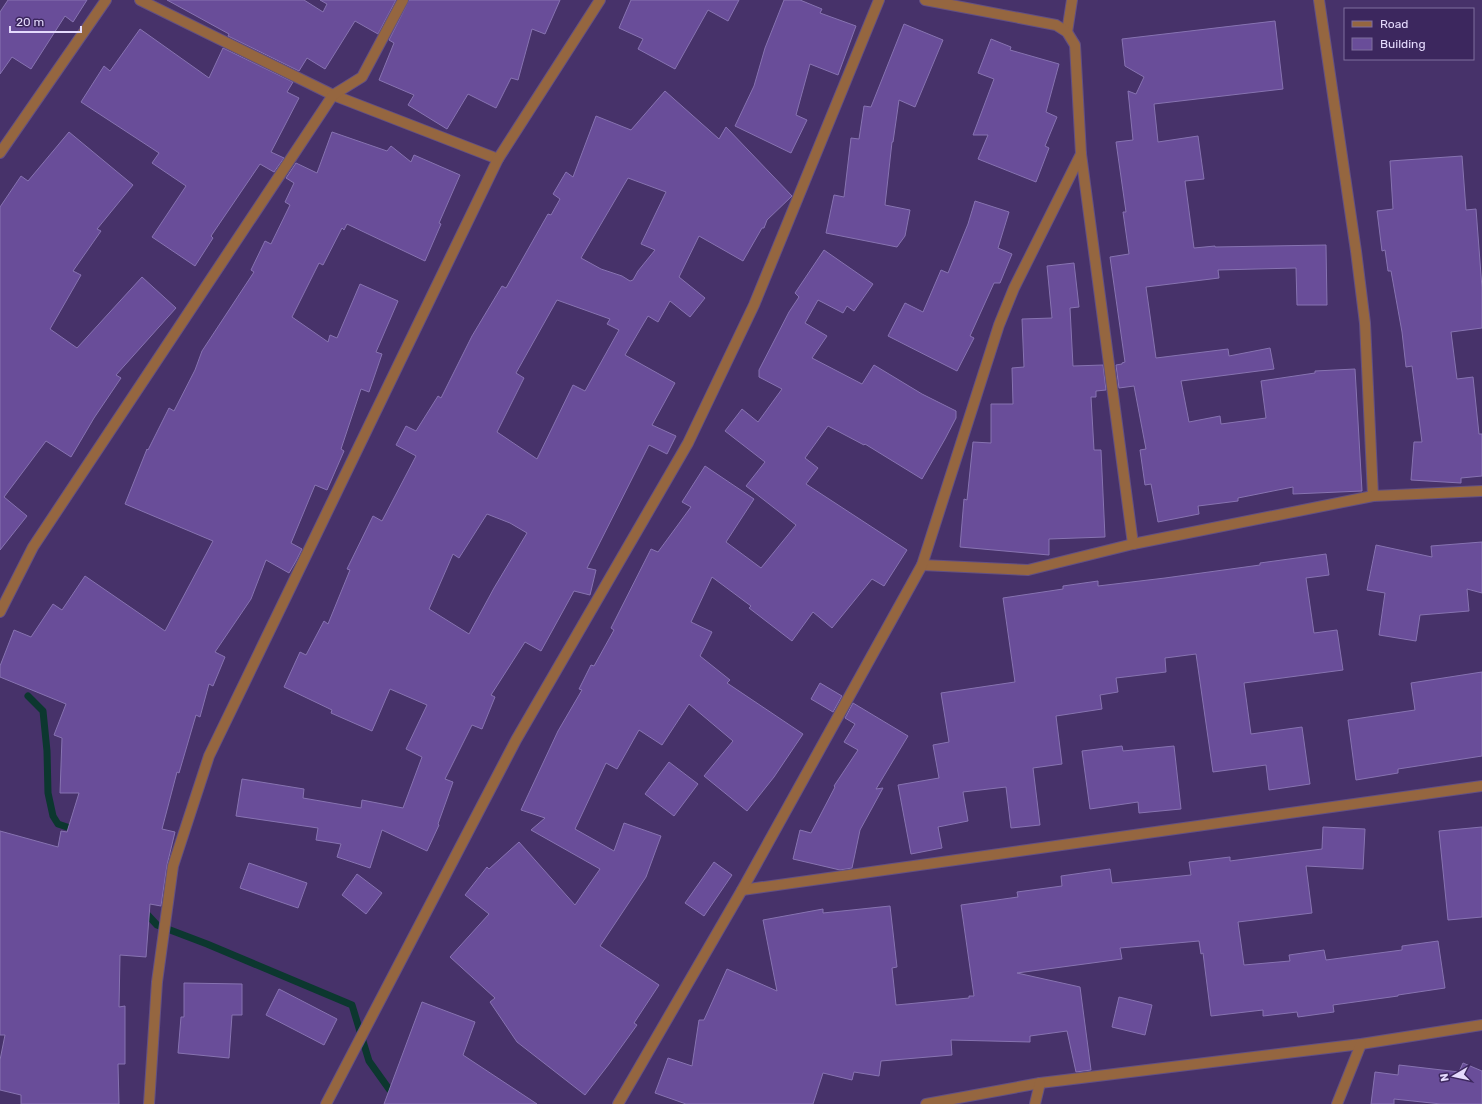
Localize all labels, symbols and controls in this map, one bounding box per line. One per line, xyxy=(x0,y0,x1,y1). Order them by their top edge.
scale bar xyxy=(10,8,81,34)
legend xyxy=(1344,8,1474,60)
text: 20 m xyxy=(16,15,44,29)
text: Road xyxy=(1380,17,1408,31)
text: Building xyxy=(1380,37,1426,51)
north arrow xyxy=(1434,1056,1474,1096)
text: N xyxy=(1438,1072,1452,1082)

